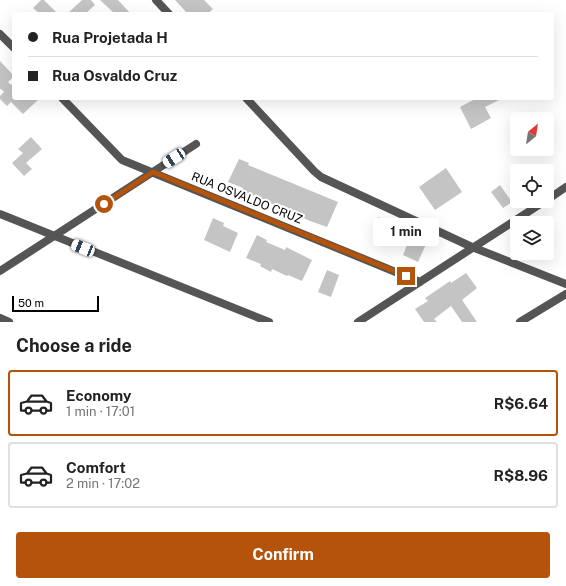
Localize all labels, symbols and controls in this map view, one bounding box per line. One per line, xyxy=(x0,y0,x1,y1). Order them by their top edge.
text: Rua Projetada H xyxy=(52,29,168,46)
text: Rua Osvaldo Cruz xyxy=(52,67,177,84)
north arrow xyxy=(510,112,554,156)
map controls xyxy=(510,112,554,260)
car xyxy=(161,146,187,170)
button: locate xyxy=(510,164,554,208)
street label: RUA OSVALDO CRUZ xyxy=(190,169,305,227)
route start xyxy=(95,195,113,213)
button: layers xyxy=(510,216,554,260)
callout: 1 min xyxy=(373,218,439,246)
text: 1 min xyxy=(390,224,422,239)
car xyxy=(70,238,96,258)
route end xyxy=(397,267,415,285)
scale bar xyxy=(12,294,99,313)
text: 50 m xyxy=(18,297,44,309)
text: Choose a ride xyxy=(16,335,132,356)
icon: car xyxy=(18,385,54,421)
text: Economy xyxy=(66,387,131,404)
text: R$6.64 xyxy=(494,395,548,412)
text: 1 min · 17:01 xyxy=(66,404,135,419)
icon: car xyxy=(18,457,54,493)
text: Comfort xyxy=(66,459,126,476)
text: R$8.96 xyxy=(493,467,548,484)
text: 2 min · 17:02 xyxy=(66,476,140,491)
button: Confirm xyxy=(16,532,550,578)

